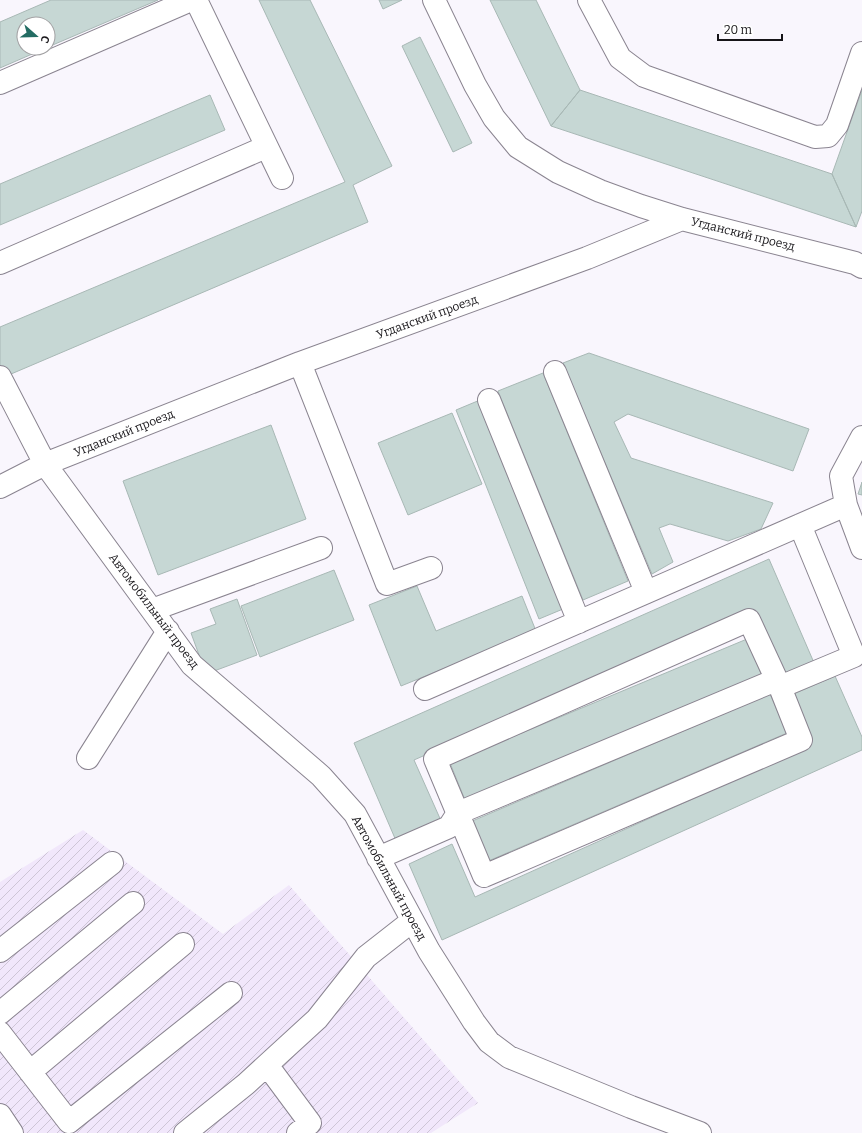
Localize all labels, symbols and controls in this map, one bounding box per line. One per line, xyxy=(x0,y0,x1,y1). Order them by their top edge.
north arrow xyxy=(16,16,56,56)
scale bar xyxy=(718,16,782,42)
text: 20 m xyxy=(724,23,753,37)
text: С xyxy=(38,34,52,45)
street label: Угданский проезд xyxy=(690,214,796,254)
street label: Угданский проезд xyxy=(375,292,479,342)
street label: Угданский проезд xyxy=(72,407,176,459)
street label: Автомобильный проезд xyxy=(106,551,202,671)
street label: Автомобильный проезд xyxy=(349,813,429,943)

